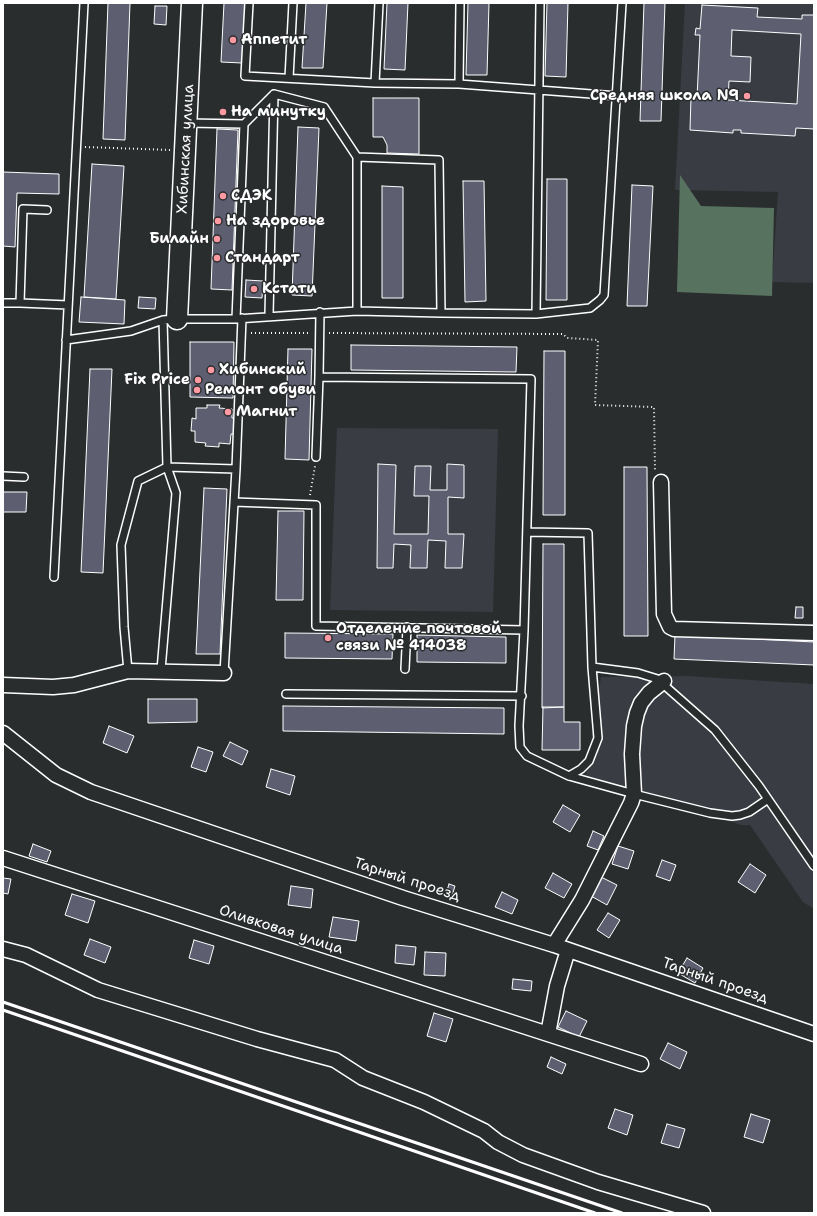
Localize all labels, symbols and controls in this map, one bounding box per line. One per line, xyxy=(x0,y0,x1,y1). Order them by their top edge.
place label: Аппетит xyxy=(241,31,307,49)
marker: Аппетит xyxy=(228,35,238,45)
street label: Хибинская улица xyxy=(174,84,198,214)
place label: Средняя школа N9 xyxy=(590,87,739,105)
marker: Средняя школа N9 xyxy=(742,91,752,101)
place label: На минутку xyxy=(231,103,326,121)
marker: На минутку xyxy=(218,107,228,117)
place label: СДЭК xyxy=(231,187,272,205)
marker: СДЭК xyxy=(218,191,228,201)
place label: На здоровье xyxy=(226,212,325,230)
marker: На здоровье xyxy=(213,216,223,226)
place label: Билайн xyxy=(149,230,209,248)
marker: Билайн xyxy=(212,234,222,244)
place label: Стандарт xyxy=(225,249,300,267)
marker: Стандарт xyxy=(212,253,222,263)
place label: Кстати xyxy=(262,280,317,298)
marker: Кстати xyxy=(249,284,259,294)
place label: Хибинский xyxy=(219,361,306,379)
marker: Хибинский xyxy=(206,365,216,375)
place label: Fix Price xyxy=(124,371,190,389)
marker: Fix Price xyxy=(193,375,203,385)
place label: Ремонт обуви xyxy=(205,381,316,399)
marker: Ремонт обуви xyxy=(192,385,202,395)
place label: Магнит xyxy=(236,403,297,421)
marker: Магнит xyxy=(223,407,233,417)
place label: Отделение почтовой связи № 414038 xyxy=(336,620,501,655)
marker: Отделение почтовой связи № 414038 xyxy=(323,633,333,643)
street label: Тарный проезд xyxy=(351,854,463,906)
street label: Оливковая улица xyxy=(217,901,345,959)
street label: Тарный проезд xyxy=(660,954,770,1008)

